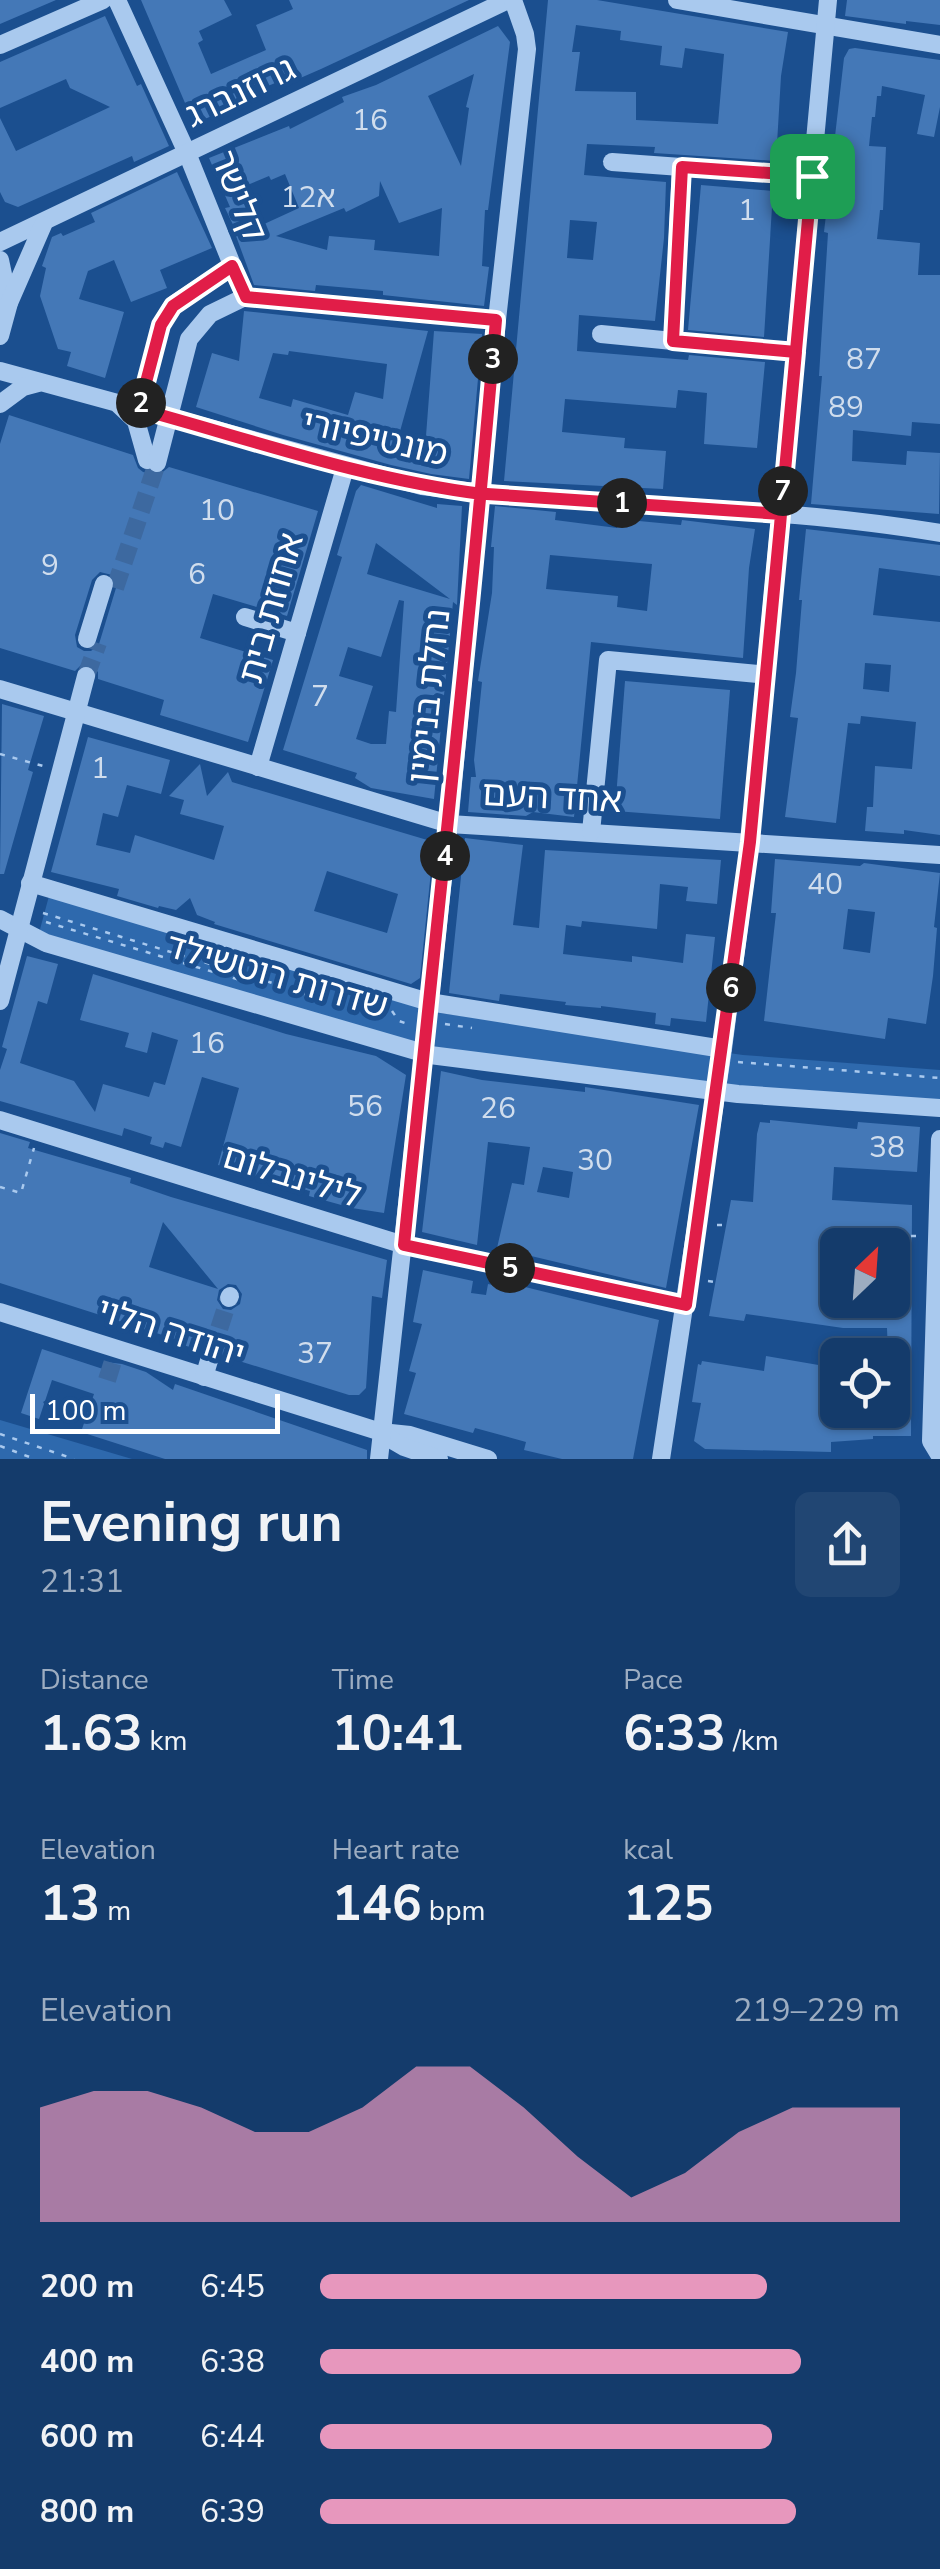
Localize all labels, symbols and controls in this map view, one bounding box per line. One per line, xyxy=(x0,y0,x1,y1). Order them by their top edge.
street label: גרוזנברג xyxy=(177,45,303,139)
house number: 16 xyxy=(352,100,388,141)
pin xyxy=(770,134,855,219)
street label: קלישר xyxy=(200,144,278,248)
icon: arrive xyxy=(785,149,840,204)
house number: 12א xyxy=(281,177,335,218)
house number: 1 xyxy=(738,190,756,231)
pin: 3 xyxy=(468,334,518,384)
house number: 87 xyxy=(846,339,882,380)
text: 3 xyxy=(485,340,501,378)
pin: 2 xyxy=(116,378,166,428)
text: 2 xyxy=(133,384,149,422)
house number: 89 xyxy=(828,387,864,428)
street label: מונטיפיורי xyxy=(298,398,452,478)
pin: 7 xyxy=(758,466,808,516)
text: 7 xyxy=(775,472,791,510)
pin: 1 xyxy=(597,478,647,528)
text: 1 xyxy=(614,484,630,522)
house number: 10 xyxy=(199,490,235,531)
street label: אחוזת בית xyxy=(227,528,315,688)
house number: 9 xyxy=(41,545,59,586)
house number: 6 xyxy=(188,554,206,595)
street label: נחלת בנימין xyxy=(396,606,462,786)
house number: 7 xyxy=(311,676,329,717)
house number: 1 xyxy=(91,748,109,789)
street label: אחד העם xyxy=(481,770,623,824)
pin: 4 xyxy=(420,831,470,881)
text: 4 xyxy=(437,837,453,875)
house number: 40 xyxy=(807,864,843,905)
street label: שדרות רוטשילד xyxy=(161,922,393,1030)
pin: 6 xyxy=(706,963,756,1013)
text: 6 xyxy=(723,969,739,1007)
house number: 16 xyxy=(189,1023,225,1064)
house number: 56 xyxy=(347,1086,383,1127)
house number: 26 xyxy=(480,1088,516,1129)
house number: 38 xyxy=(869,1127,905,1168)
street label: לילינבלום xyxy=(217,1133,367,1219)
house number: 30 xyxy=(577,1140,613,1181)
north arrow xyxy=(820,1228,910,1318)
map controls xyxy=(820,1228,910,1428)
pin: 5 xyxy=(485,1243,535,1293)
text: 5 xyxy=(502,1249,518,1287)
street label: יהודה הלוי xyxy=(91,1286,251,1378)
house number: 37 xyxy=(297,1333,333,1374)
button: locate xyxy=(820,1338,910,1428)
scale bar xyxy=(30,1389,280,1433)
text: 100 m xyxy=(45,1392,127,1430)
text: Evening run xyxy=(40,1485,343,1560)
button: share xyxy=(795,1492,900,1597)
text: 21:31 xyxy=(40,1560,124,1603)
text: Distance xyxy=(40,1661,149,1699)
text: Time xyxy=(332,1661,394,1699)
text: Pace xyxy=(623,1661,683,1699)
text: 1.63 xyxy=(40,1699,142,1768)
text: 10:41 xyxy=(332,1699,464,1768)
text: 6:33 xyxy=(623,1699,726,1768)
text: km xyxy=(142,1722,188,1760)
text: /km xyxy=(726,1722,779,1760)
text: Elevation xyxy=(40,1831,156,1869)
text: Heart rate xyxy=(332,1831,460,1869)
text: kcal xyxy=(623,1831,673,1869)
text: 13 xyxy=(40,1869,100,1938)
text: 146 xyxy=(332,1869,422,1938)
text: 125 xyxy=(623,1869,713,1938)
text: m xyxy=(100,1892,131,1930)
text: bpm xyxy=(422,1892,485,1930)
text: Elevation xyxy=(40,1989,173,2032)
text: 219–229 m xyxy=(733,1989,900,2032)
text: 200 m xyxy=(40,2265,134,2308)
text: 6:45 xyxy=(200,2265,265,2308)
text: 400 m xyxy=(40,2340,134,2383)
text: 6:38 xyxy=(200,2340,265,2383)
text: 600 m xyxy=(40,2415,134,2458)
text: 6:44 xyxy=(200,2415,265,2458)
text: 800 m xyxy=(40,2490,134,2533)
text: 6:39 xyxy=(200,2490,265,2533)

